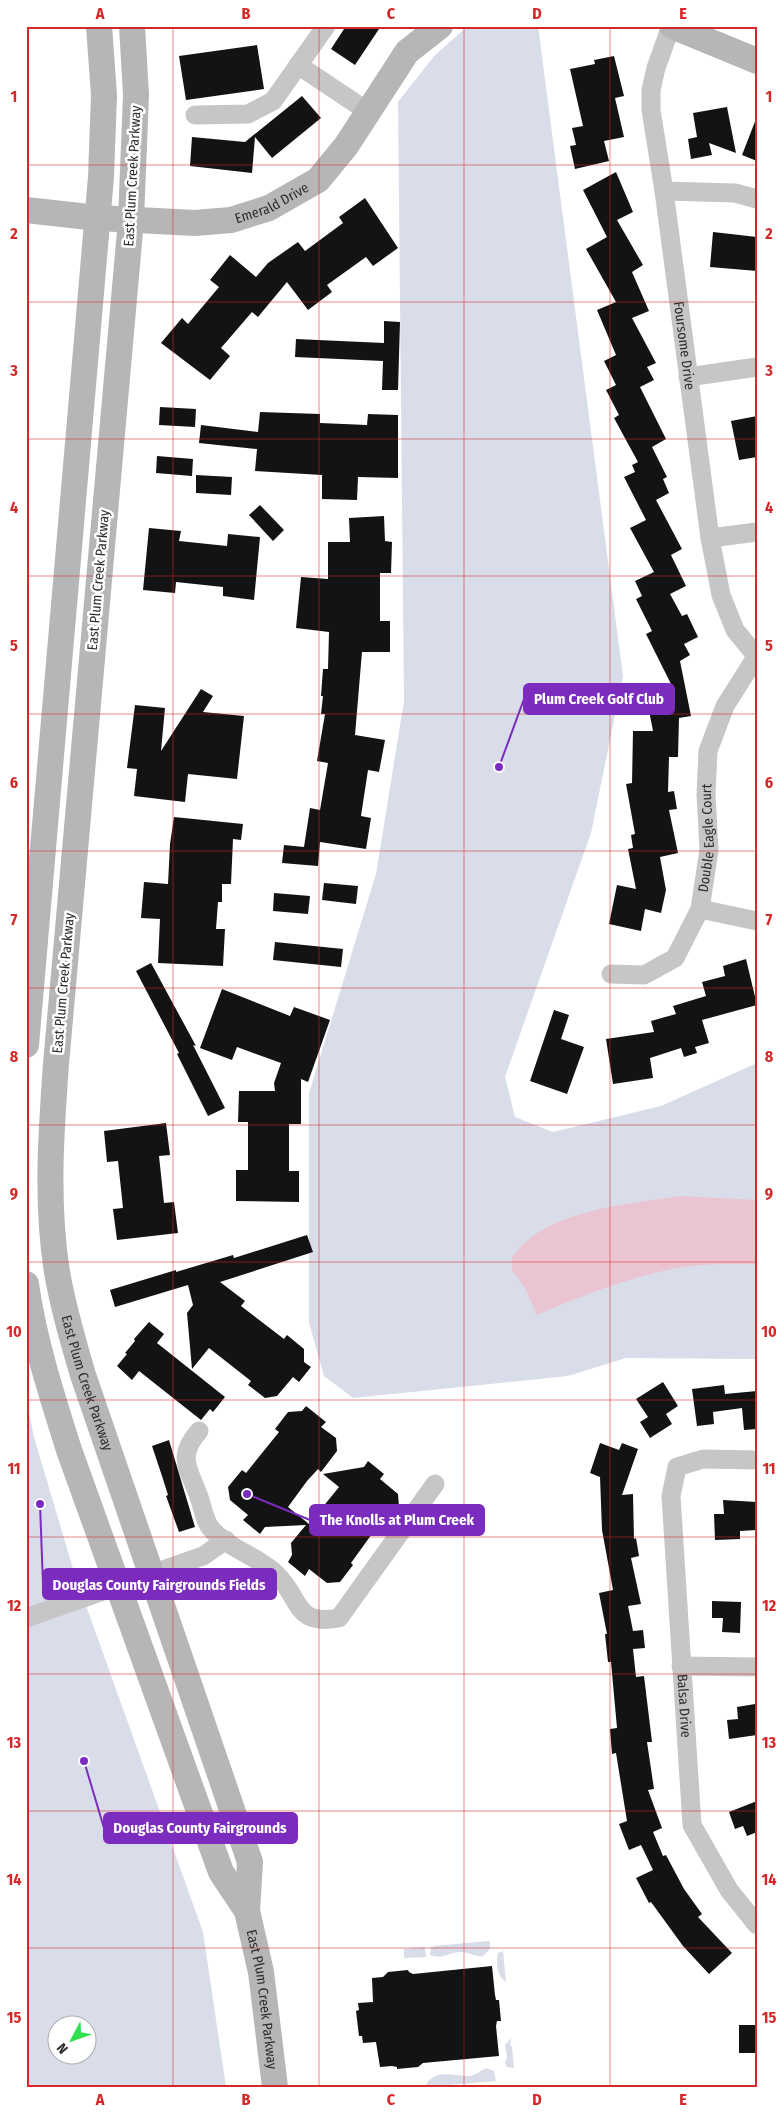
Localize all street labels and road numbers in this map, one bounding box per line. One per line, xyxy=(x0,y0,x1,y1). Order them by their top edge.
street label: East Plum Creek Parkway xyxy=(120,104,145,247)
street label: Emerald Drive xyxy=(233,179,312,227)
street label: Foursome Drive xyxy=(670,300,698,391)
street label: East Plum Creek Parkway xyxy=(84,508,113,651)
street label: Double Eagle Court xyxy=(695,783,718,893)
street label: East Plum Creek Parkway xyxy=(49,911,78,1054)
street label: East Plum Creek Parkway xyxy=(58,1313,117,1454)
street label: Balsa Drive xyxy=(673,1673,694,1738)
street label: East Plum Creek Parkway xyxy=(243,1928,281,2071)

